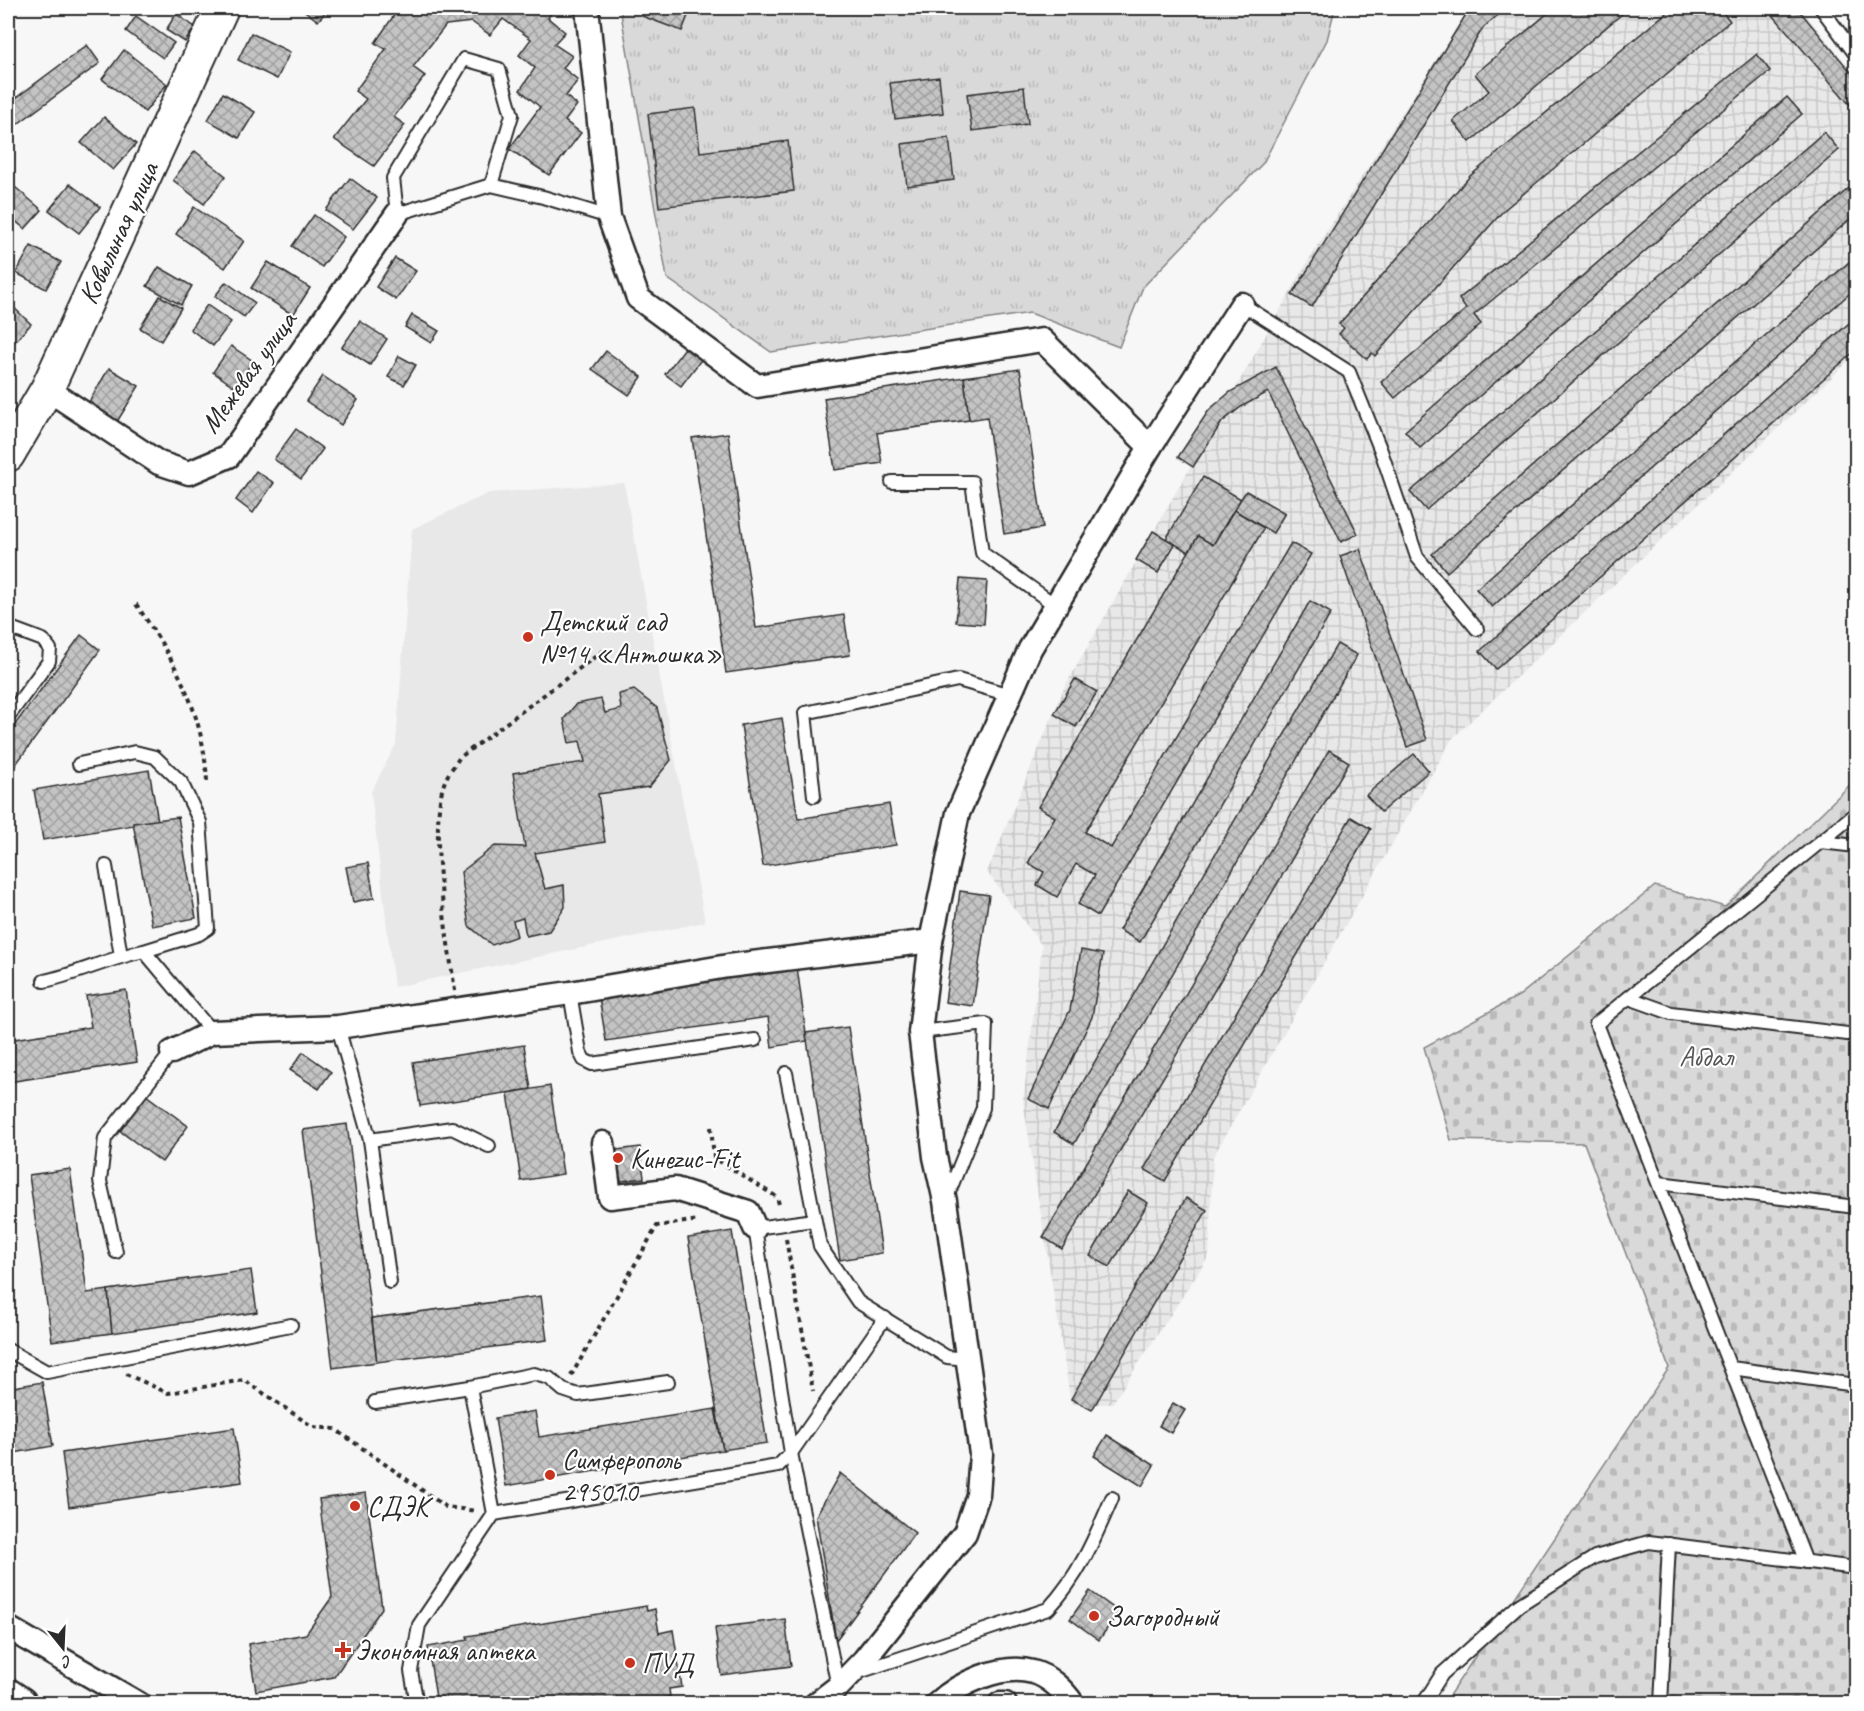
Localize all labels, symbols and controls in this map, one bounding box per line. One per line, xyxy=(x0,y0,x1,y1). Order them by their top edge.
street label: Ковыльная улица xyxy=(70,155,167,310)
street label: Межевая улица xyxy=(192,303,305,440)
place label: Детский сад №14 «Антошка» xyxy=(540,604,722,671)
marker: Детский сад №14 «Антошка» xyxy=(521,630,535,644)
park label: Абдал xyxy=(1679,1039,1735,1074)
place label: Кинеzис-Fit xyxy=(630,1141,742,1176)
marker: Кинеzис-Fit xyxy=(611,1151,625,1165)
place label: Симферополь 295010 xyxy=(562,1442,682,1509)
marker: Симферополь 295010 xyxy=(543,1468,557,1482)
place label: СДЭК xyxy=(367,1489,434,1524)
marker: СДЭК xyxy=(348,1499,362,1513)
place label: Загородный xyxy=(1106,1599,1220,1634)
marker: Загородный xyxy=(1087,1609,1101,1623)
north arrow xyxy=(33,1618,93,1678)
place label: Экономная аптека xyxy=(355,1633,536,1668)
marker: Экономная аптека xyxy=(336,1643,350,1657)
place label: ПУД xyxy=(642,1646,695,1681)
text: С xyxy=(58,1651,74,1673)
marker: ПУД xyxy=(623,1656,637,1670)

